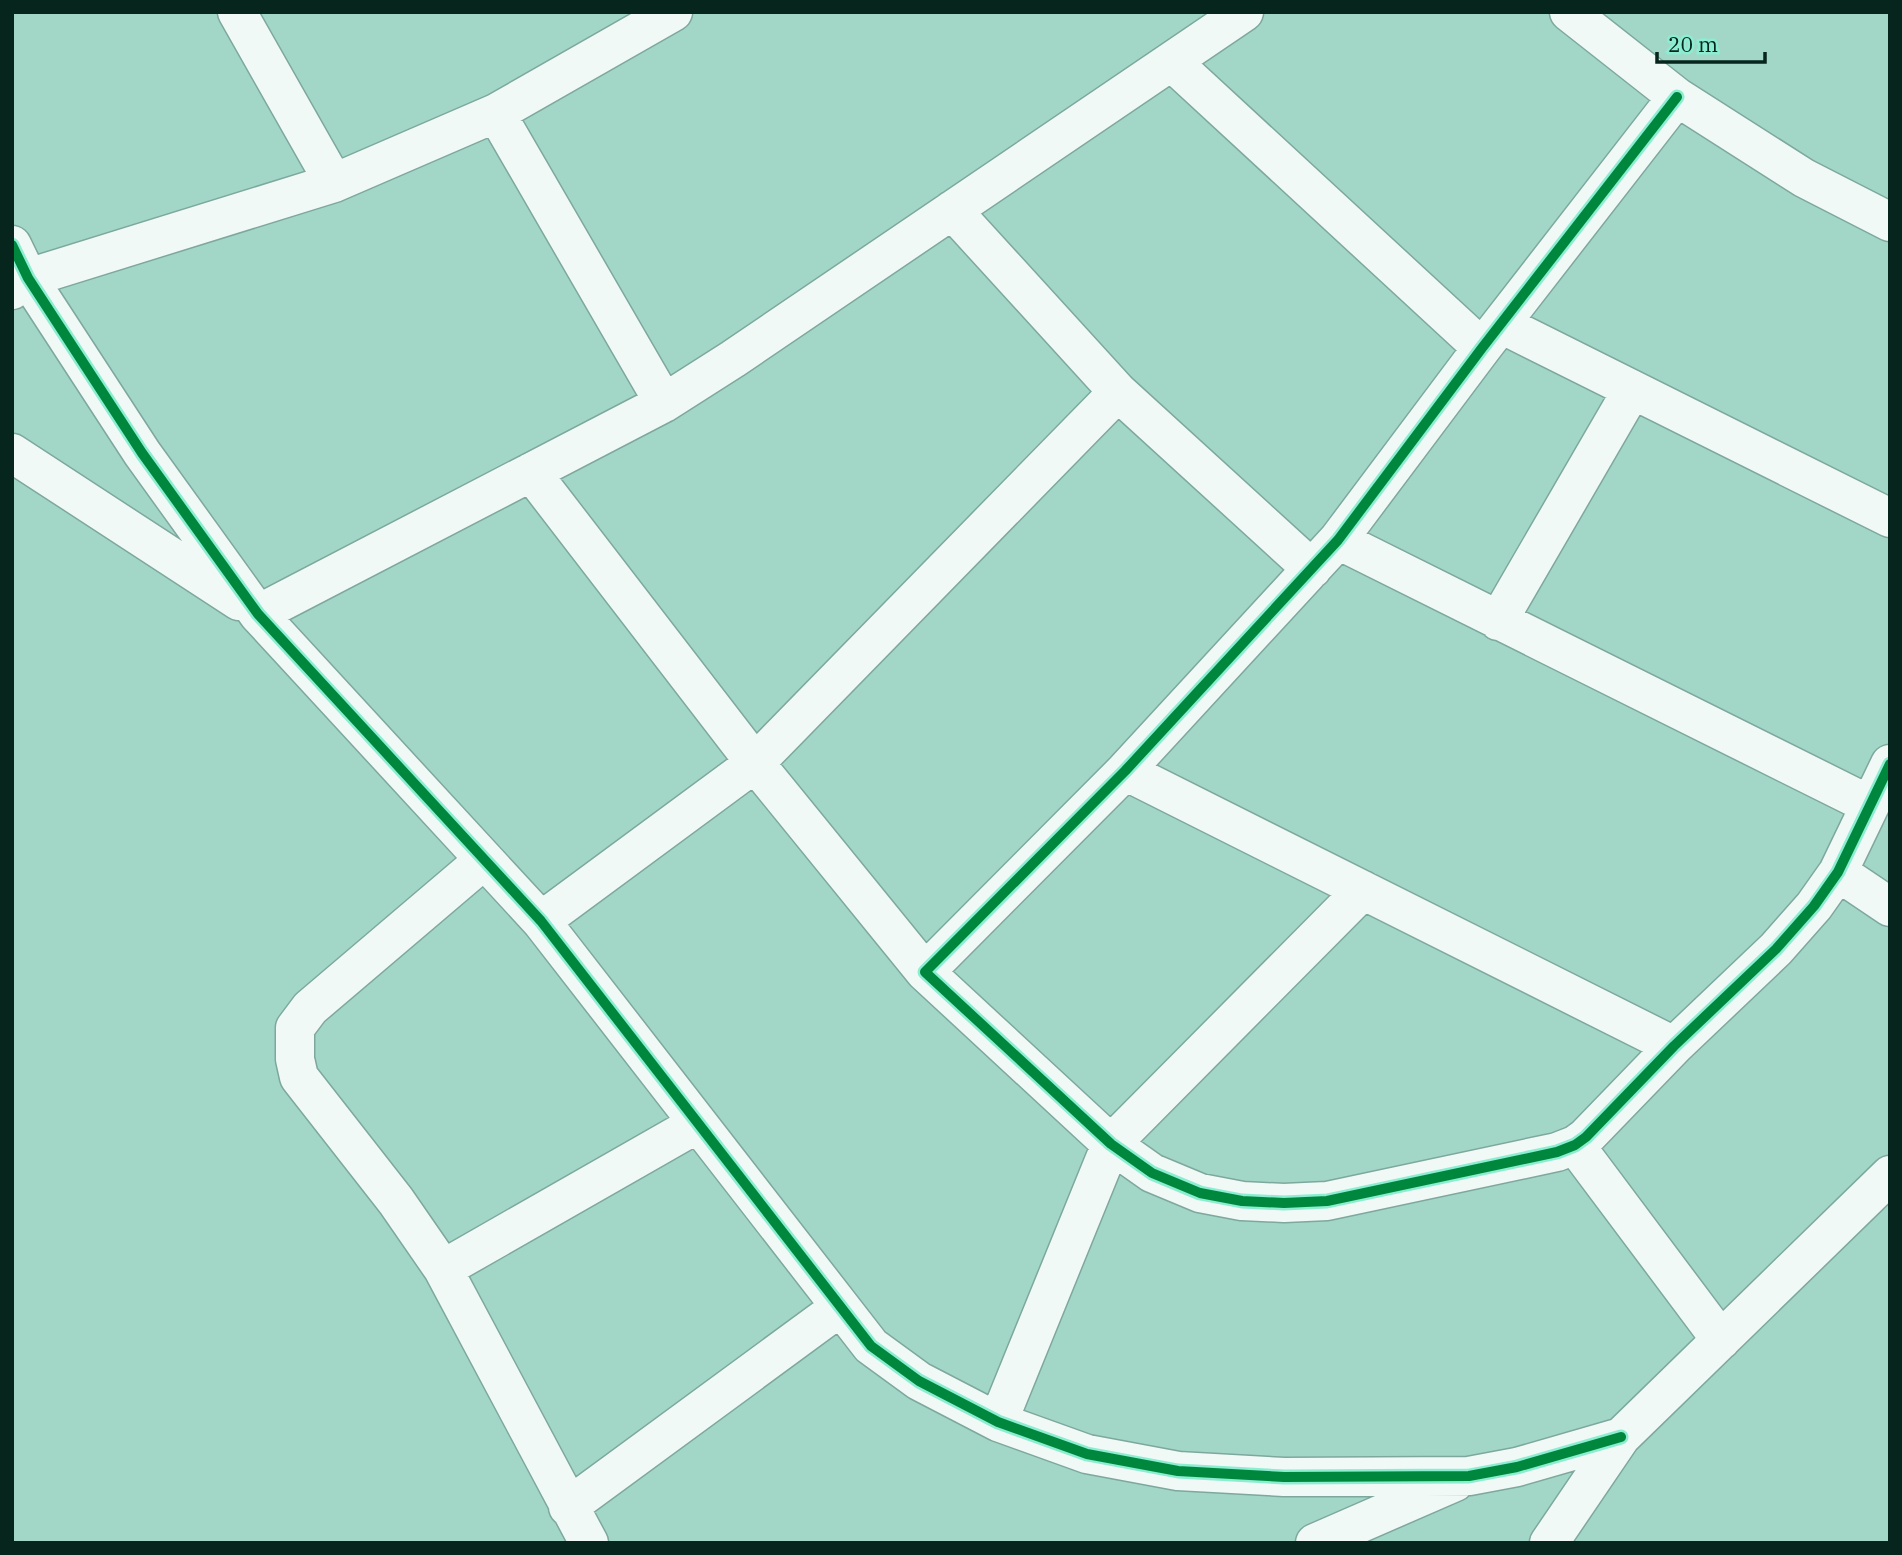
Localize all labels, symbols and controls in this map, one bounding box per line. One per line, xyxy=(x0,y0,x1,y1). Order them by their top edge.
scale bar xyxy=(1657,21,1766,65)
text: 20 m xyxy=(1668,30,1718,58)

